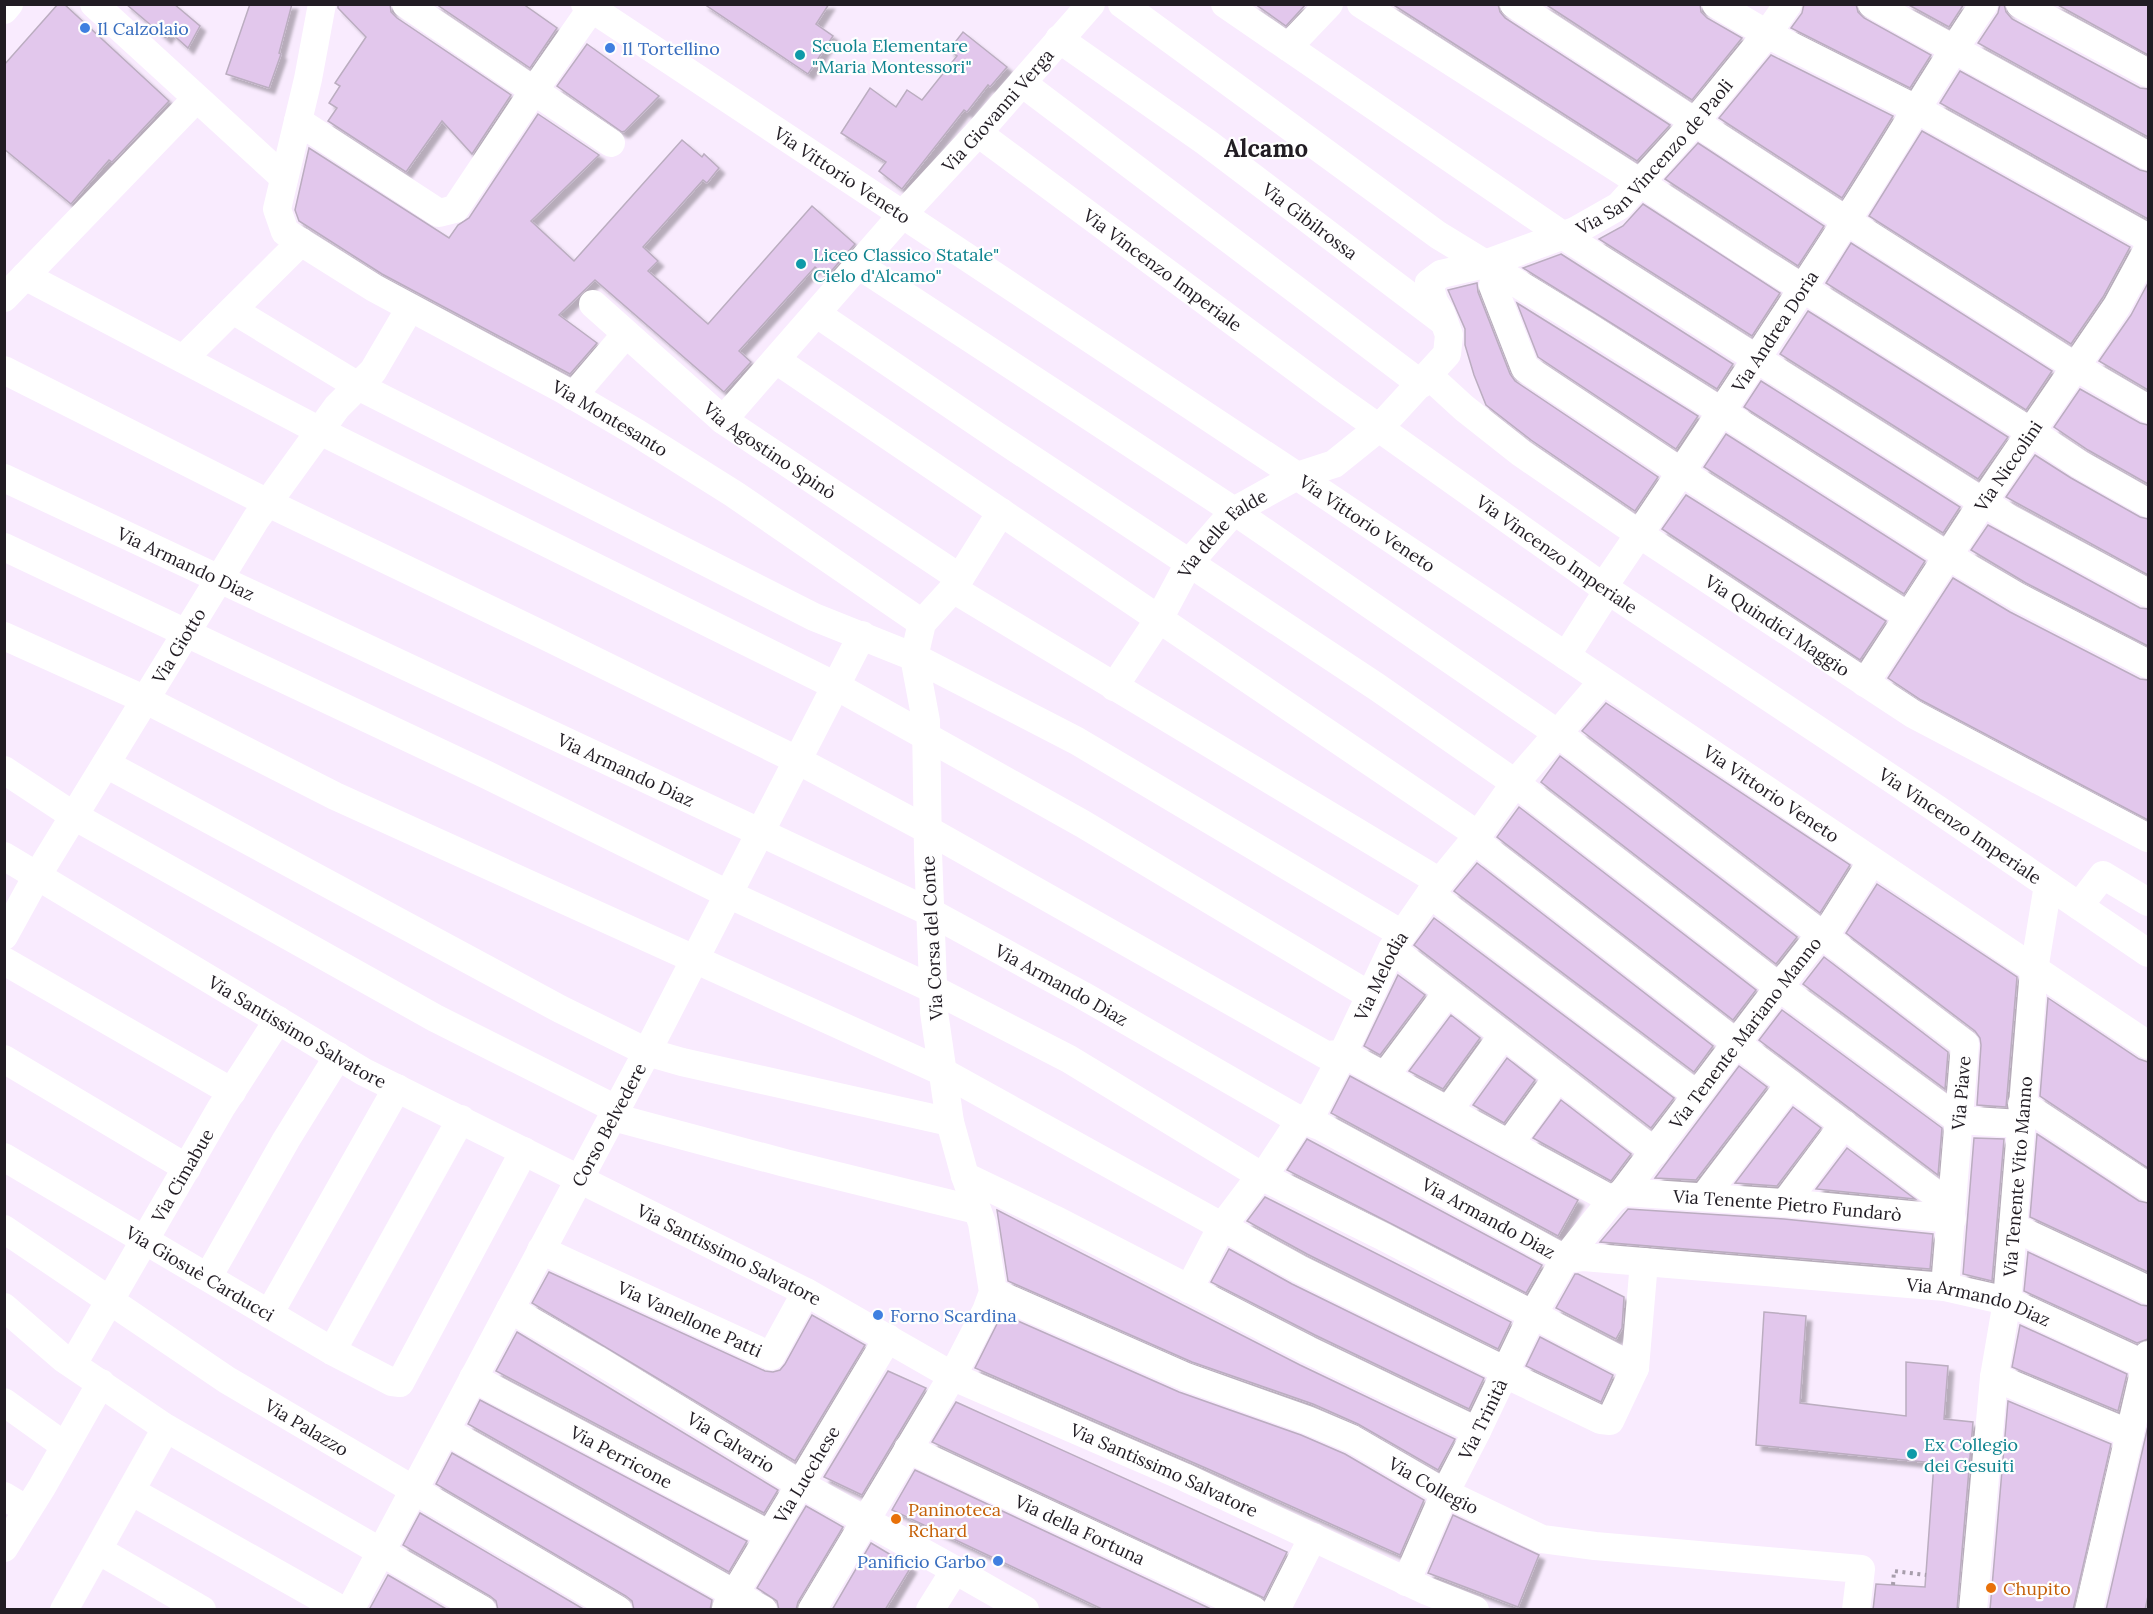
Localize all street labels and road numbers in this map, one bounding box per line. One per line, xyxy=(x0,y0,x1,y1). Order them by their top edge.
street label: Via Giovanni Verga xyxy=(936,44,1058,177)
street label: Via San Vincenzo de Paoli xyxy=(1571,74,1737,240)
street label: Via Vittorio Veneto xyxy=(769,121,915,228)
street label: Via Gibilrossa xyxy=(1257,177,1362,264)
street label: Via Vincenzo Imperiale xyxy=(1078,203,1247,336)
street label: Via Andrea Doria xyxy=(1726,266,1823,397)
street label: Via Montesanto xyxy=(547,374,672,461)
street label: Via Agostino Spinò xyxy=(698,396,841,504)
street label: Via Niccolini xyxy=(1968,416,2047,516)
street label: Via Vittorio Veneto xyxy=(1294,469,1440,577)
street label: Via delle Falde xyxy=(1171,483,1271,582)
street label: Via Vincenzo Imperiale xyxy=(1471,489,1642,619)
street label: Via Armando Diaz xyxy=(113,521,258,605)
street label: Via Quindici Maggio xyxy=(1700,569,1854,681)
street label: Via Giotto xyxy=(146,603,210,688)
street label: Via Armando Diaz xyxy=(553,727,698,812)
street label: Via Vittorio Veneto xyxy=(1698,739,1844,847)
street label: Via Vincenzo Imperiale xyxy=(1874,761,2046,889)
street label: Via Corsa del Conte xyxy=(916,855,948,1022)
street label: Via Melodia xyxy=(1348,926,1413,1025)
street label: Via Tenente Mariano Manno xyxy=(1663,932,1826,1134)
street label: Via Armando Diaz xyxy=(990,938,1133,1031)
street label: Via Santissimo Salvatore xyxy=(203,969,391,1093)
street label: Via Piave xyxy=(1946,1055,1976,1132)
street label: Corso Belvedere xyxy=(566,1058,651,1190)
street label: Via Tenente Vito Manno xyxy=(1997,1075,2037,1279)
street label: Via Cimabue xyxy=(145,1124,218,1227)
street label: Via Armando Diaz xyxy=(1417,1171,1560,1263)
street label: Via Tenente Pietro Fundarò xyxy=(1672,1184,1903,1226)
street label: Via Santissimo Salvatore xyxy=(632,1198,826,1310)
street label: Via Giosuè Carducci xyxy=(121,1220,279,1326)
street label: Via Armando Diaz xyxy=(1905,1272,2054,1331)
street label: Via Vanellone Patti xyxy=(613,1275,766,1362)
street label: Via Trinità xyxy=(1452,1375,1512,1464)
street label: Via Palazzo xyxy=(260,1393,353,1461)
street label: Via Calvario xyxy=(682,1406,779,1477)
street label: Via Santissimo Salvatore xyxy=(1066,1417,1262,1522)
street label: Via Perricone xyxy=(566,1420,677,1493)
street label: Via Lucchese xyxy=(768,1421,844,1528)
street label: Via Collegio xyxy=(1384,1451,1482,1519)
street label: Via della Fortuna xyxy=(1011,1489,1149,1570)

